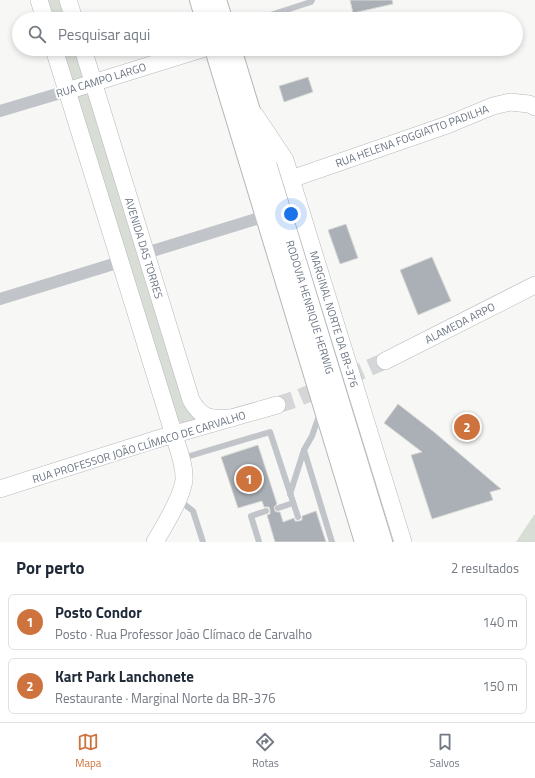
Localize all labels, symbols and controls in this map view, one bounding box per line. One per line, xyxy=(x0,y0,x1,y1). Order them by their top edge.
search box xyxy=(12,12,523,56)
icon: search xyxy=(26,23,48,45)
text: Pesquisar aqui xyxy=(58,23,150,46)
street label: RUA CAMPO LARGO xyxy=(54,59,148,101)
street label: RUA HELENA FOGGIATTO PADILHA xyxy=(333,101,491,171)
street label: AVENIDA DAS TORRES xyxy=(121,195,167,301)
your location xyxy=(281,204,301,224)
street label: RODOVIA HENRIQUE HERWIG xyxy=(282,238,338,376)
street label: MARGINAL NORTE DA BR-376 xyxy=(306,249,362,389)
street label: ALAMEDA ARPO xyxy=(422,298,498,348)
street label: RUA PROFESSOR JOÃO CLÍMACO DE CARVALHO xyxy=(30,407,248,487)
pin: 2 xyxy=(454,412,480,442)
pin: 1 xyxy=(236,464,262,494)
text: Por perto xyxy=(16,555,85,581)
text: 2 resultados xyxy=(451,558,519,578)
text: Posto Condor xyxy=(55,601,142,624)
text: 1 xyxy=(26,612,34,632)
text: 140 m xyxy=(482,612,518,632)
text: Posto · Rua Professor João Clímaco de Carvalho xyxy=(55,624,312,644)
text: Kart Park Lanchonete xyxy=(55,665,194,688)
text: 2 xyxy=(26,676,34,696)
text: 150 m xyxy=(482,676,518,696)
text: Restaurante · Marginal Norte da BR-376 xyxy=(55,688,276,708)
tab: Mapa xyxy=(75,731,101,771)
tab: Rotas xyxy=(252,731,279,771)
tab: Salvos xyxy=(430,731,460,771)

